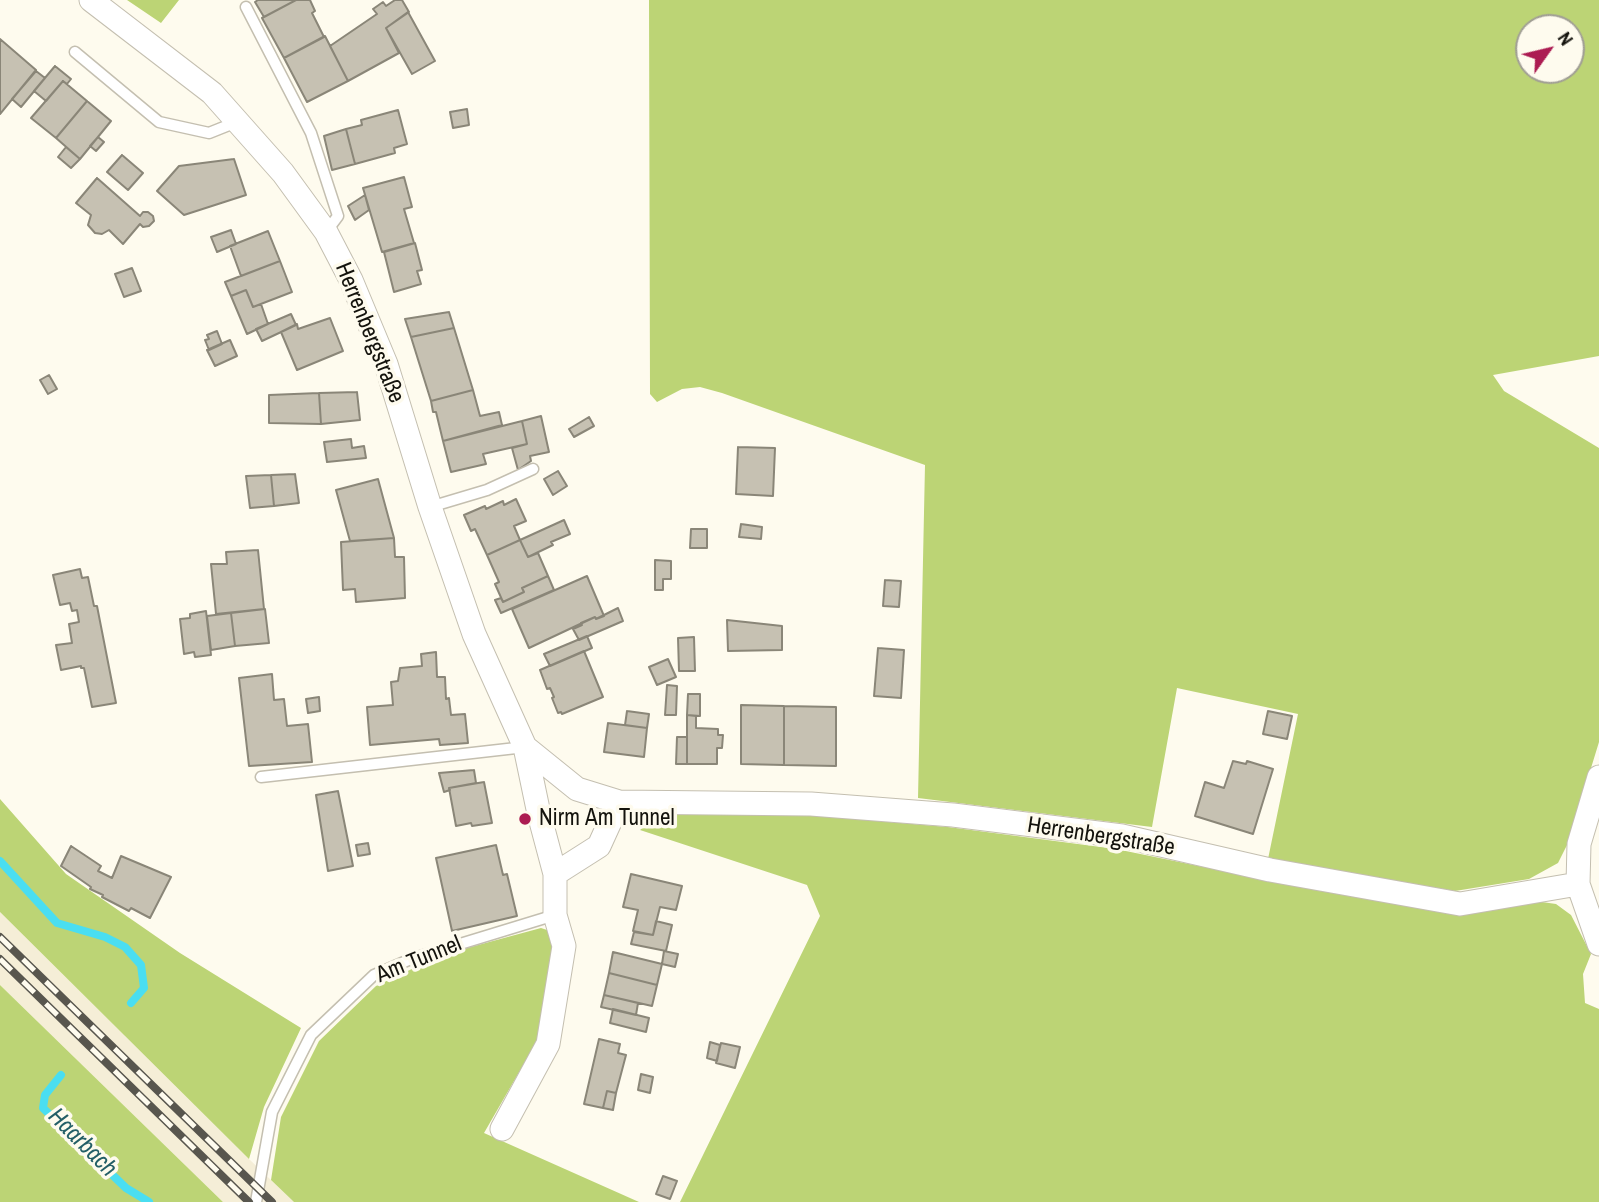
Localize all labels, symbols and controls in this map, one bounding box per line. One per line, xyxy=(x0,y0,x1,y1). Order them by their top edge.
north arrow xyxy=(1515,14,1585,84)
text: N xyxy=(1552,26,1580,50)
street label: Herrenbergstraße xyxy=(328,259,410,407)
place label: Nirm Am Tunnel xyxy=(539,805,675,833)
marker: Nirm Am Tunnel xyxy=(517,811,533,827)
street label: Herrenbergstraße xyxy=(1025,812,1177,862)
street label: Am Tunnel xyxy=(372,930,466,990)
water label: Haarbach xyxy=(42,1103,122,1183)

